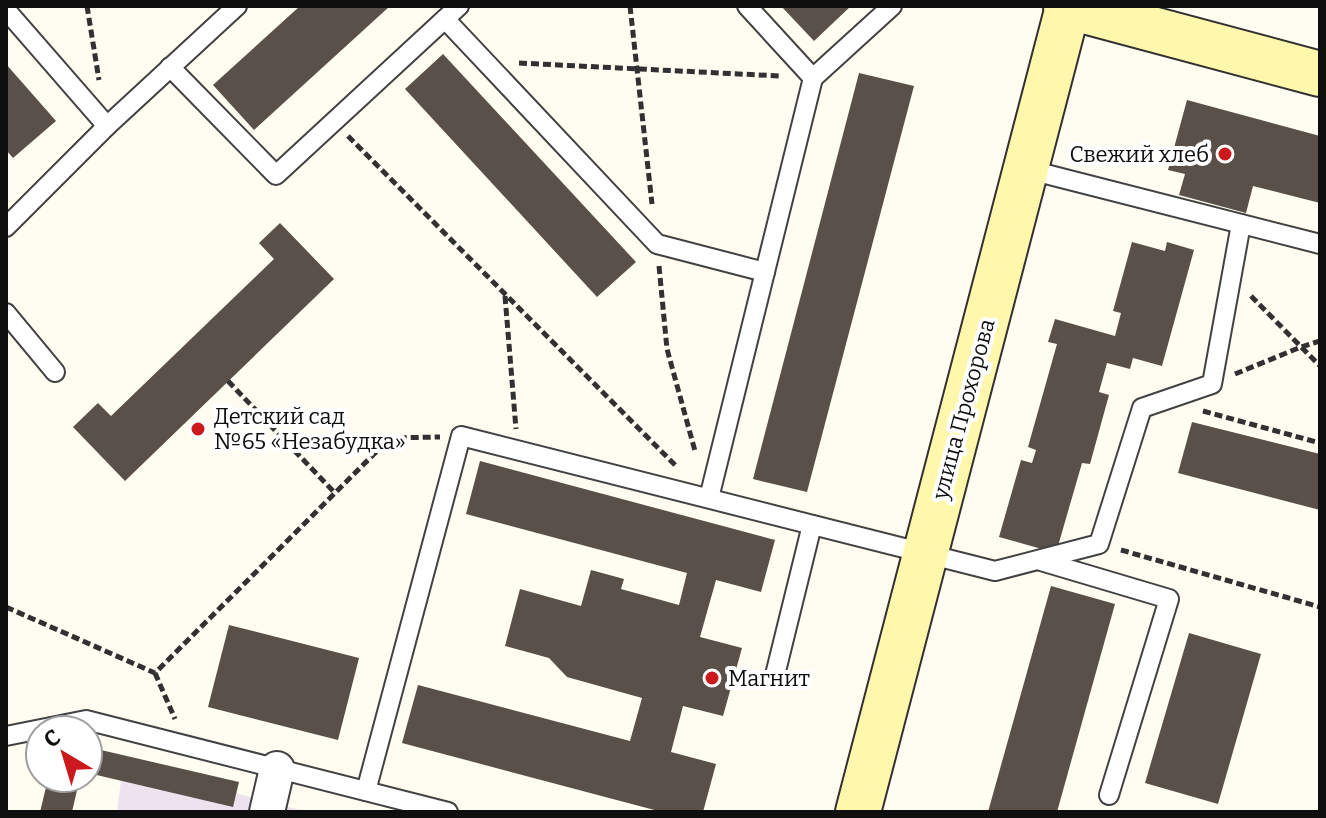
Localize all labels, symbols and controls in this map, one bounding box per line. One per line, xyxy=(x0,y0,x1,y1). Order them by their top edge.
place label: Свежий хлеб xyxy=(1070,141,1209,168)
marker: Свежий хлеб xyxy=(1216,145,1234,163)
street label: улица Прохорова xyxy=(926,316,1001,503)
place label: Детский сад №65 «Незабудка» xyxy=(214,403,406,455)
marker: Детский сад №65 «Незабудка» xyxy=(189,420,207,438)
place label: Магнит xyxy=(728,665,810,692)
marker: Магнит xyxy=(703,669,721,687)
north arrow xyxy=(24,714,104,794)
text: С xyxy=(38,724,66,754)

